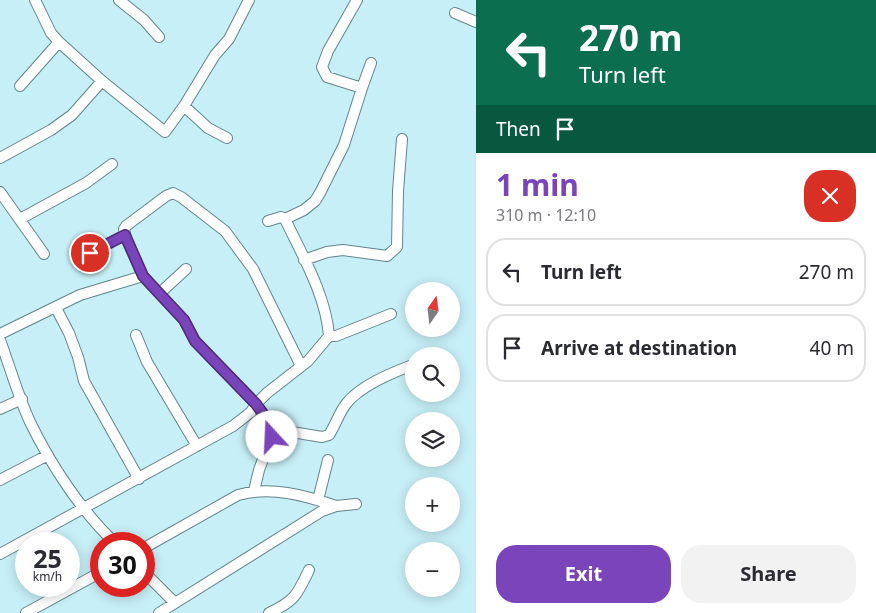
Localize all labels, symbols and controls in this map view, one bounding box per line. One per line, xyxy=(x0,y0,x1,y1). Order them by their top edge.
text: 270 m xyxy=(579,14,682,61)
icon: left xyxy=(496,20,561,85)
text: Turn left xyxy=(579,59,666,89)
icon: arrive xyxy=(551,115,579,143)
text: Then xyxy=(496,116,541,142)
text: 1 min xyxy=(496,164,579,205)
button: close xyxy=(804,170,856,222)
text: 310 m · 12:10 xyxy=(496,204,596,226)
pin xyxy=(69,232,111,274)
icon: arrive xyxy=(76,239,104,267)
icon: left xyxy=(498,258,526,286)
text: Turn left xyxy=(541,259,622,285)
text: 270 m xyxy=(799,259,854,285)
north arrow xyxy=(405,282,460,338)
map controls xyxy=(405,282,460,597)
icon: arrive xyxy=(498,334,526,362)
text: Arrive at destination xyxy=(541,335,737,361)
text: 40 m xyxy=(810,335,854,361)
button: search xyxy=(405,347,460,402)
position arrow xyxy=(245,410,297,462)
button: layers xyxy=(405,412,460,467)
button: + xyxy=(405,477,460,532)
speed limit sign: 30 xyxy=(90,532,155,597)
text: 25 xyxy=(33,541,62,575)
button: − xyxy=(405,542,460,597)
button: Exit xyxy=(496,545,671,603)
button: Share xyxy=(681,545,856,603)
text: km/h xyxy=(33,568,62,585)

